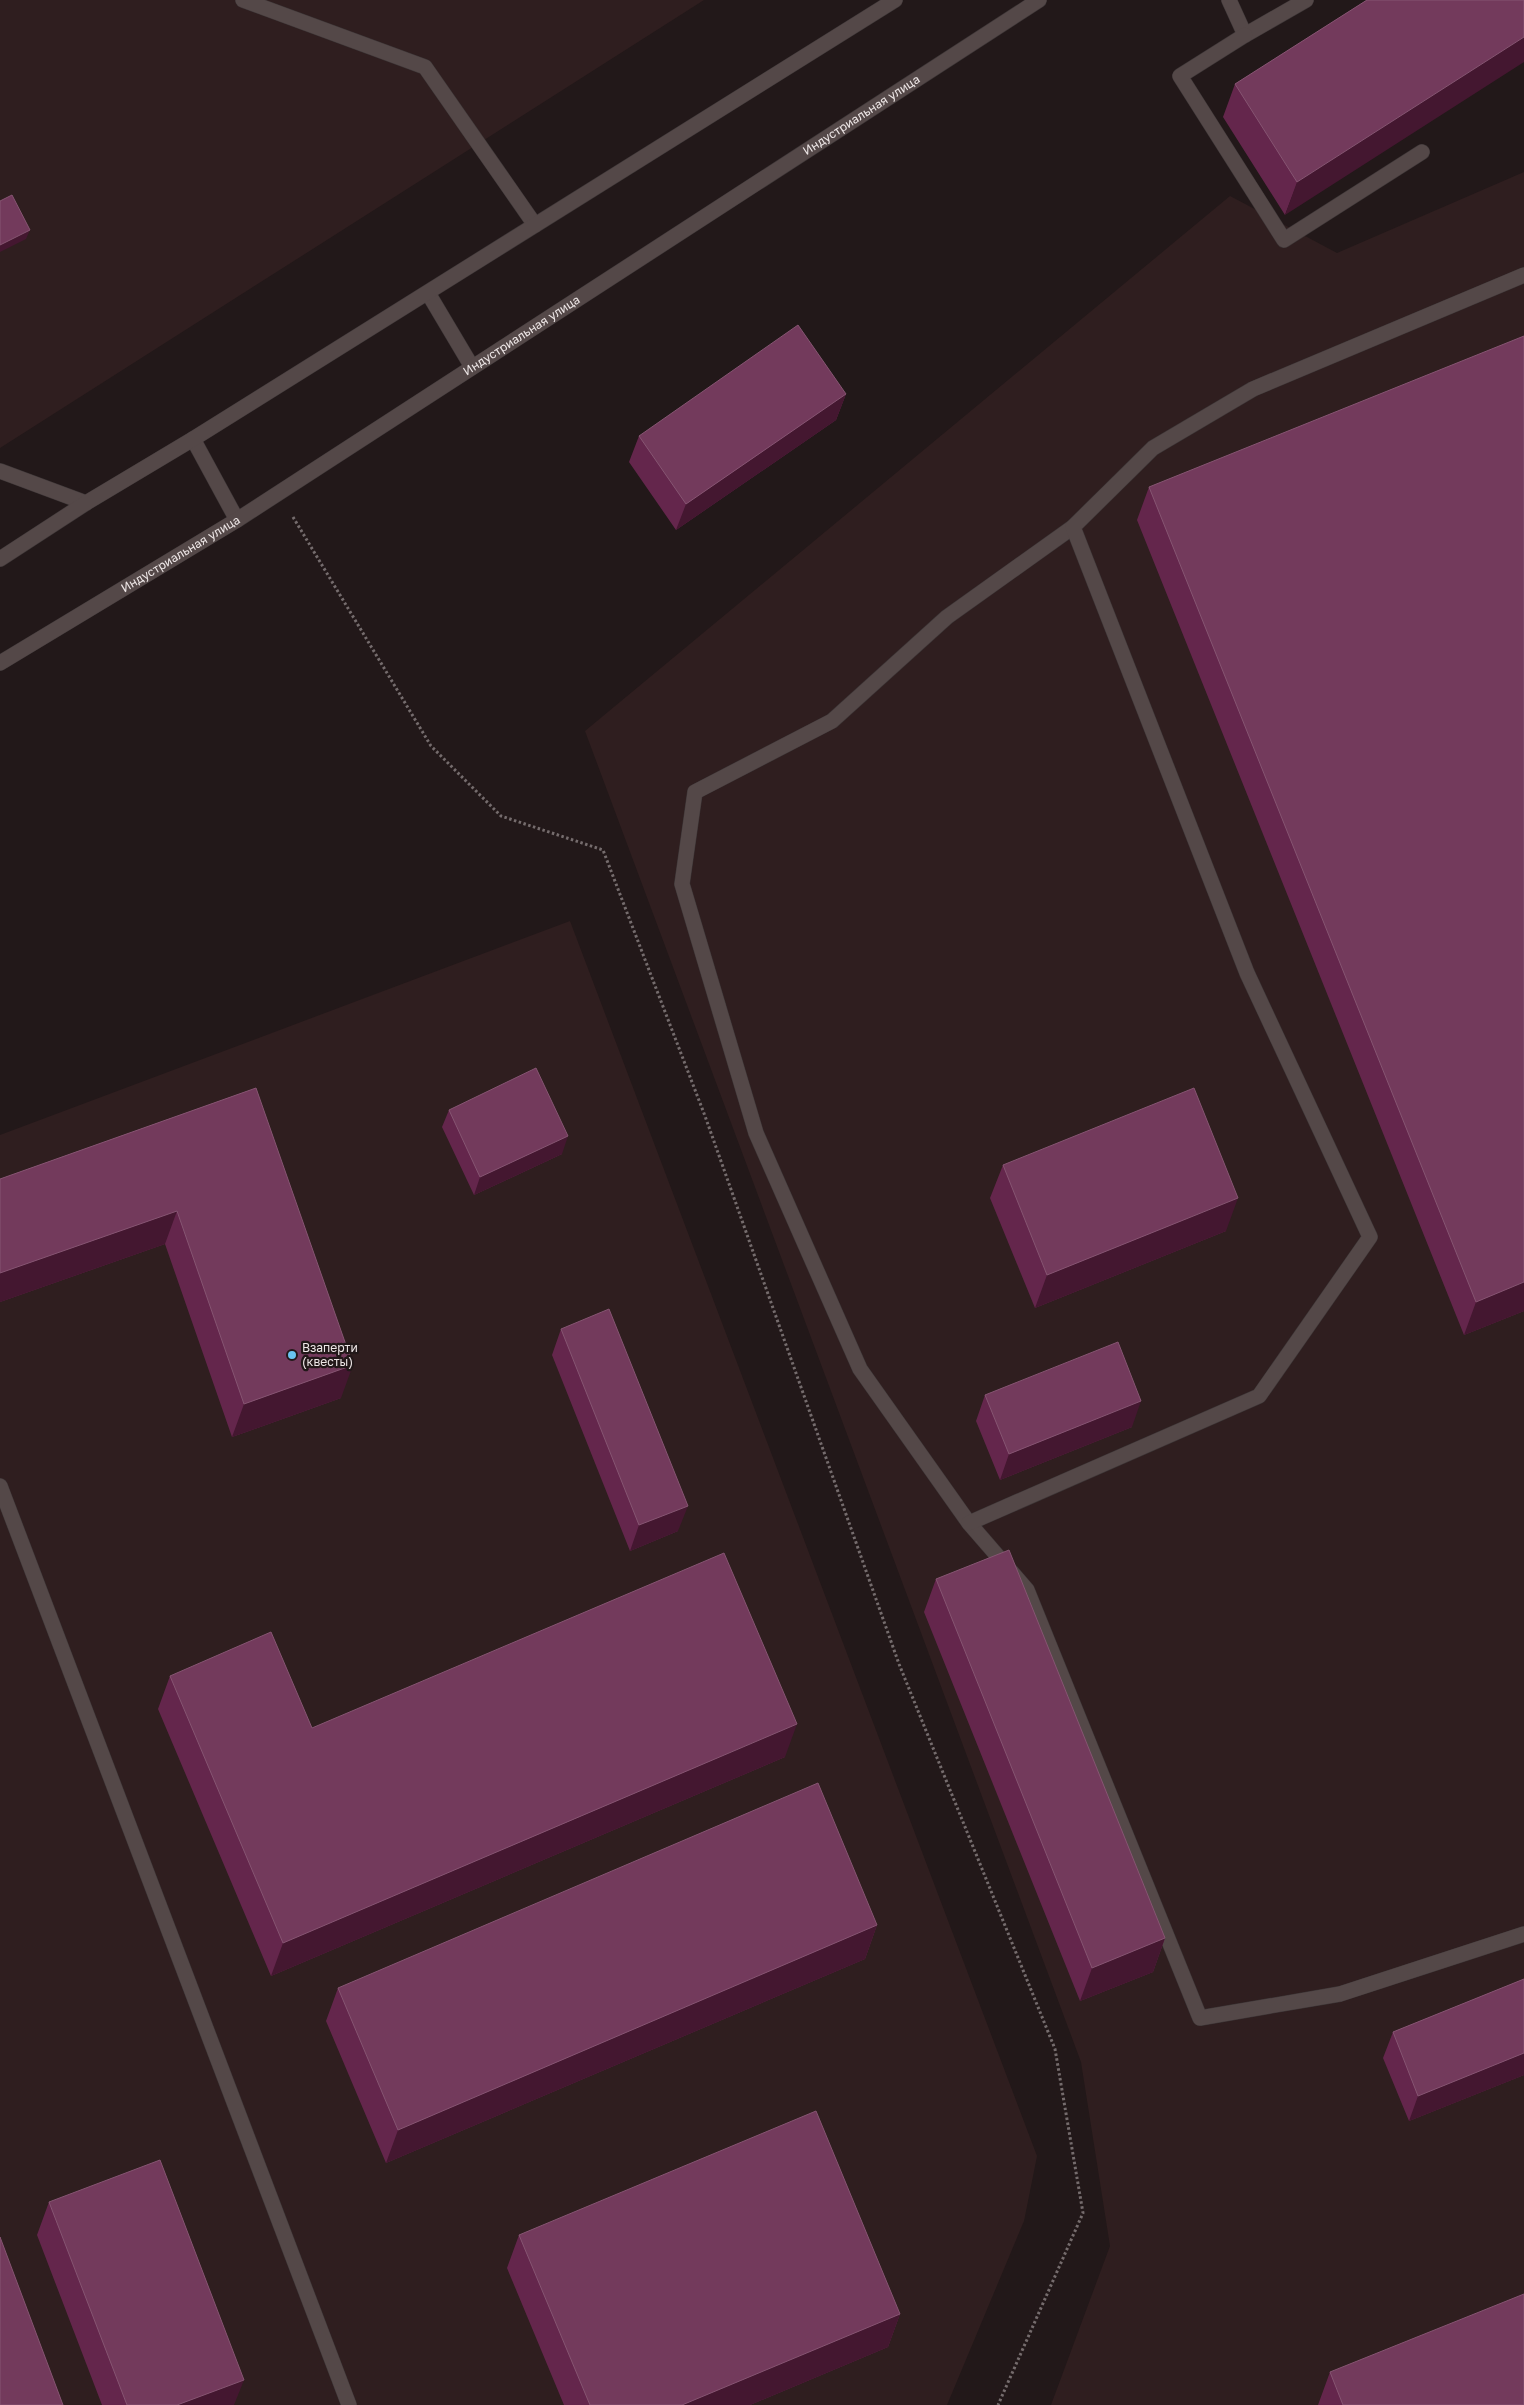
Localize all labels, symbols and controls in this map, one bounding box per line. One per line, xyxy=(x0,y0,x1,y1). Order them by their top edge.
street label: Индустриальная улица xyxy=(800,71,923,158)
street label: Индустриальная улица xyxy=(460,292,583,378)
street label: Индустриальная улица xyxy=(118,512,243,595)
place label: Взаперти (квесты) xyxy=(302,1340,358,1369)
marker: Взаперти (квесты) xyxy=(286,1349,298,1361)

